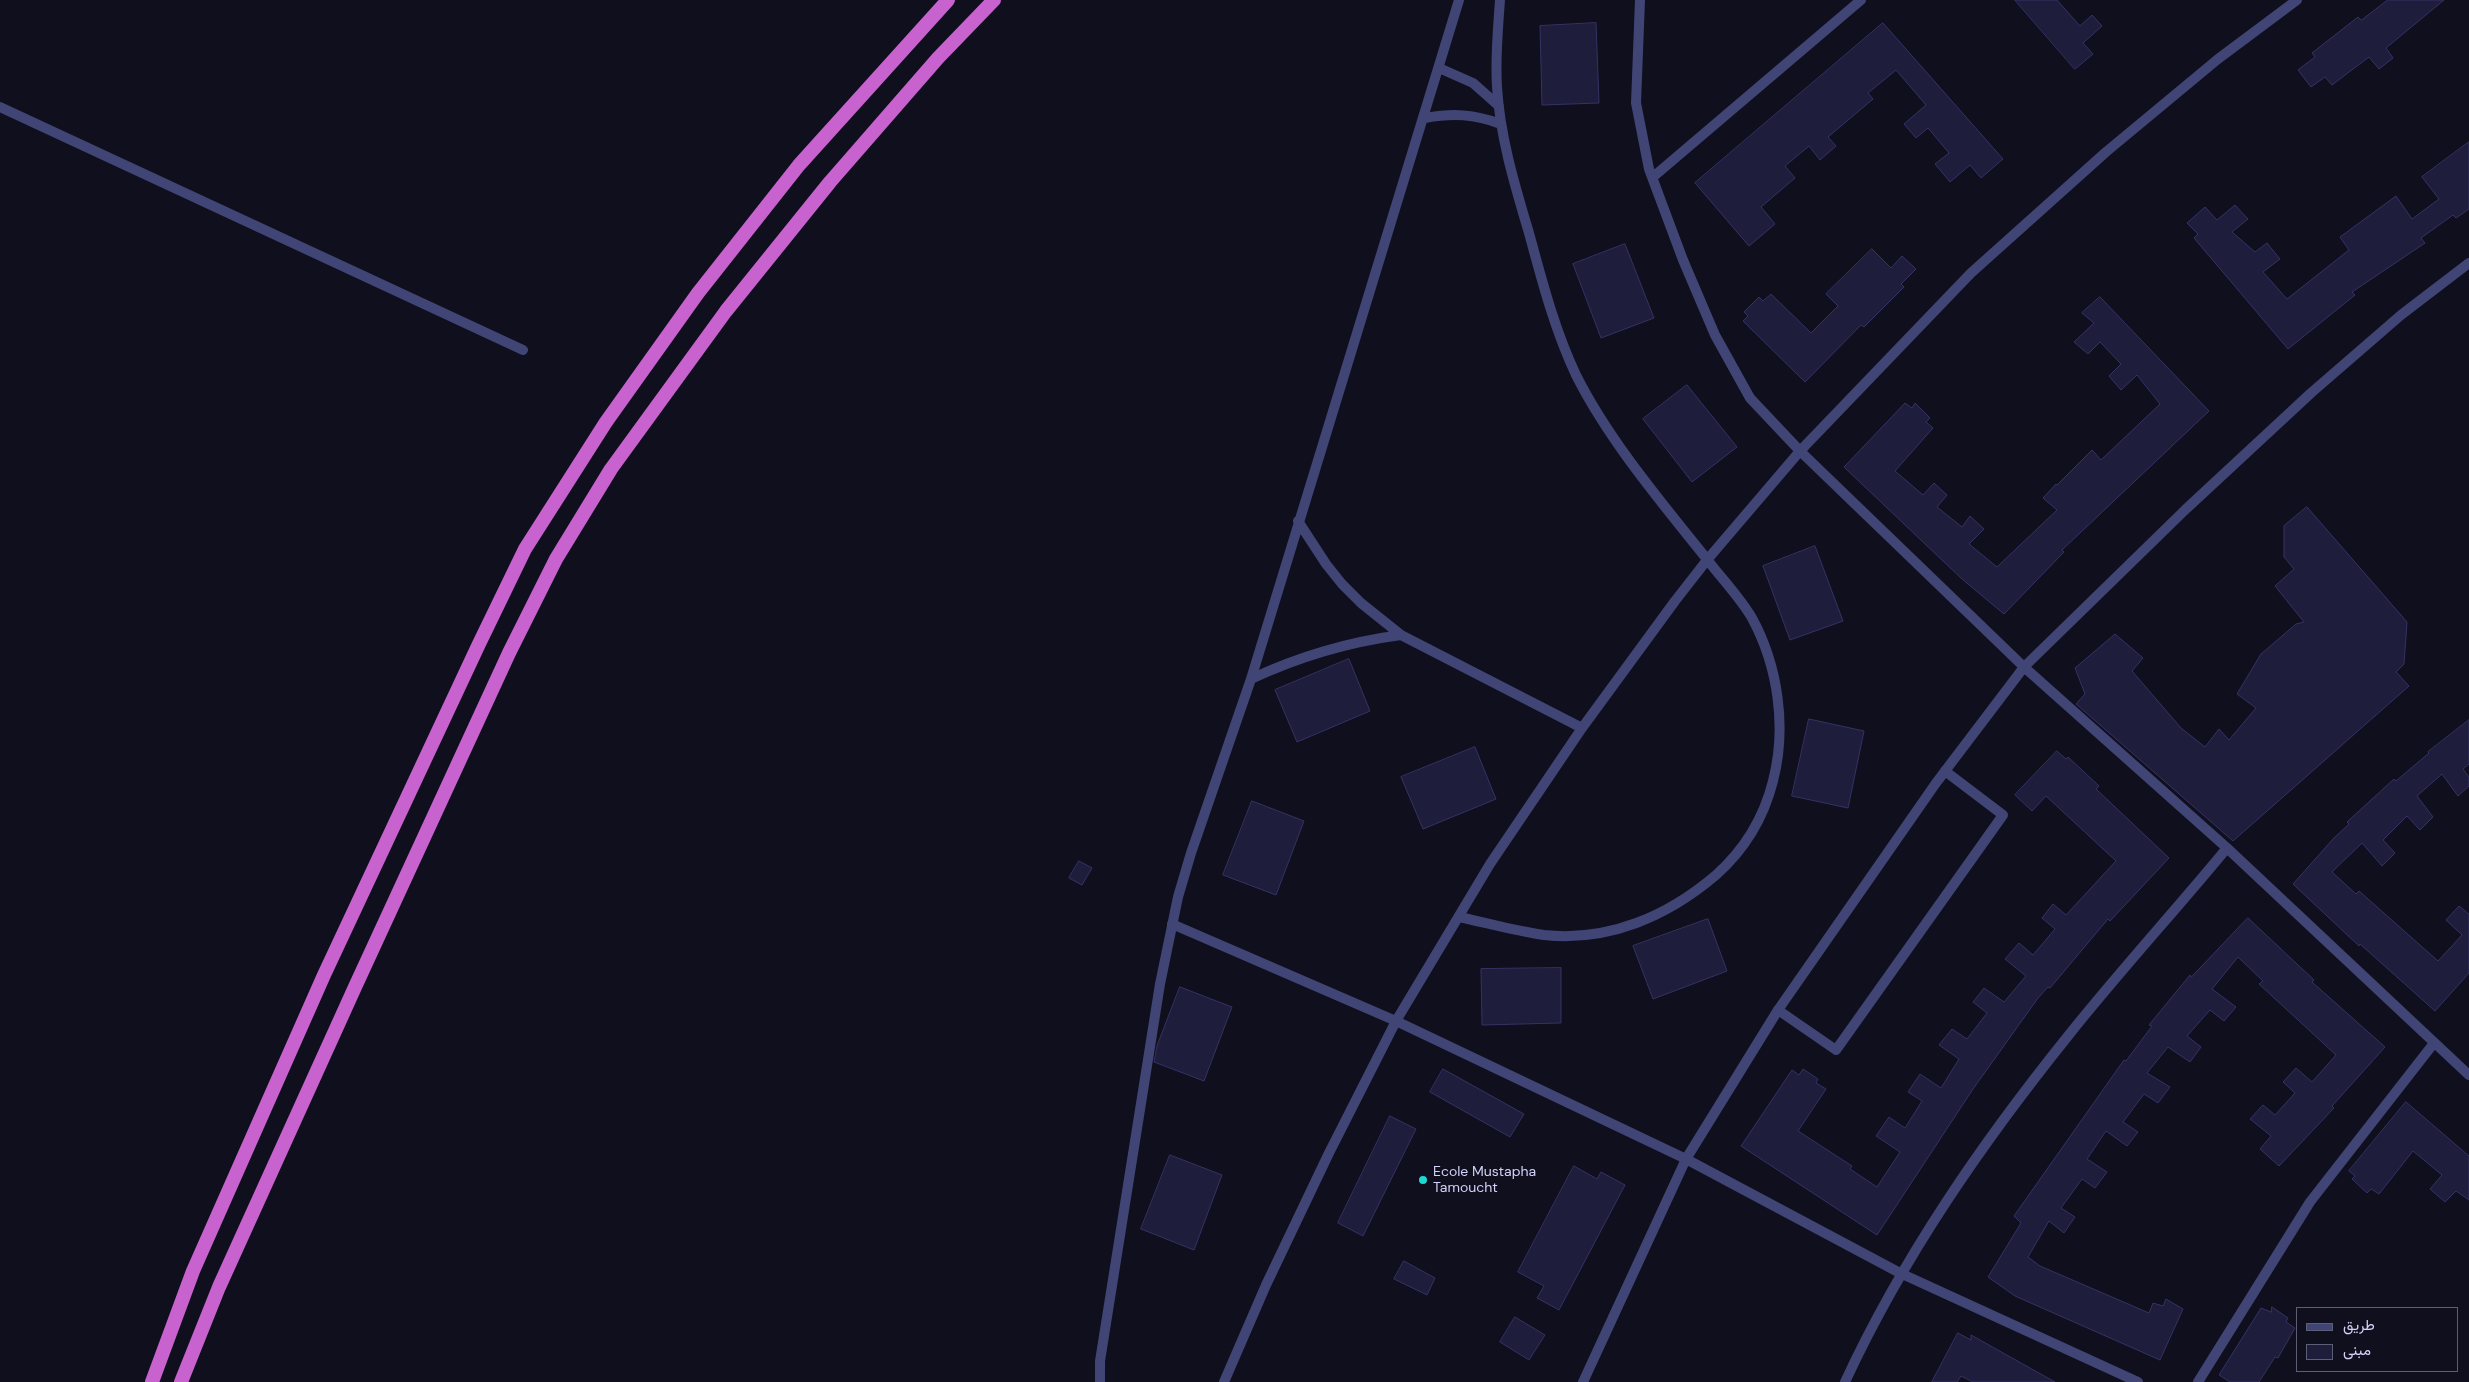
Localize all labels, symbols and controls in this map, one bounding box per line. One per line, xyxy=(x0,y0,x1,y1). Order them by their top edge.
place label: Ecole Mustapha Tamoucht xyxy=(1433,1164,1536,1196)
marker: Ecole Mustapha Tamoucht xyxy=(1417,1174,1429,1186)
legend xyxy=(2296,1307,2459,1372)
text: طريق xyxy=(2343,1315,2375,1335)
text: مبنى xyxy=(2343,1340,2371,1360)

